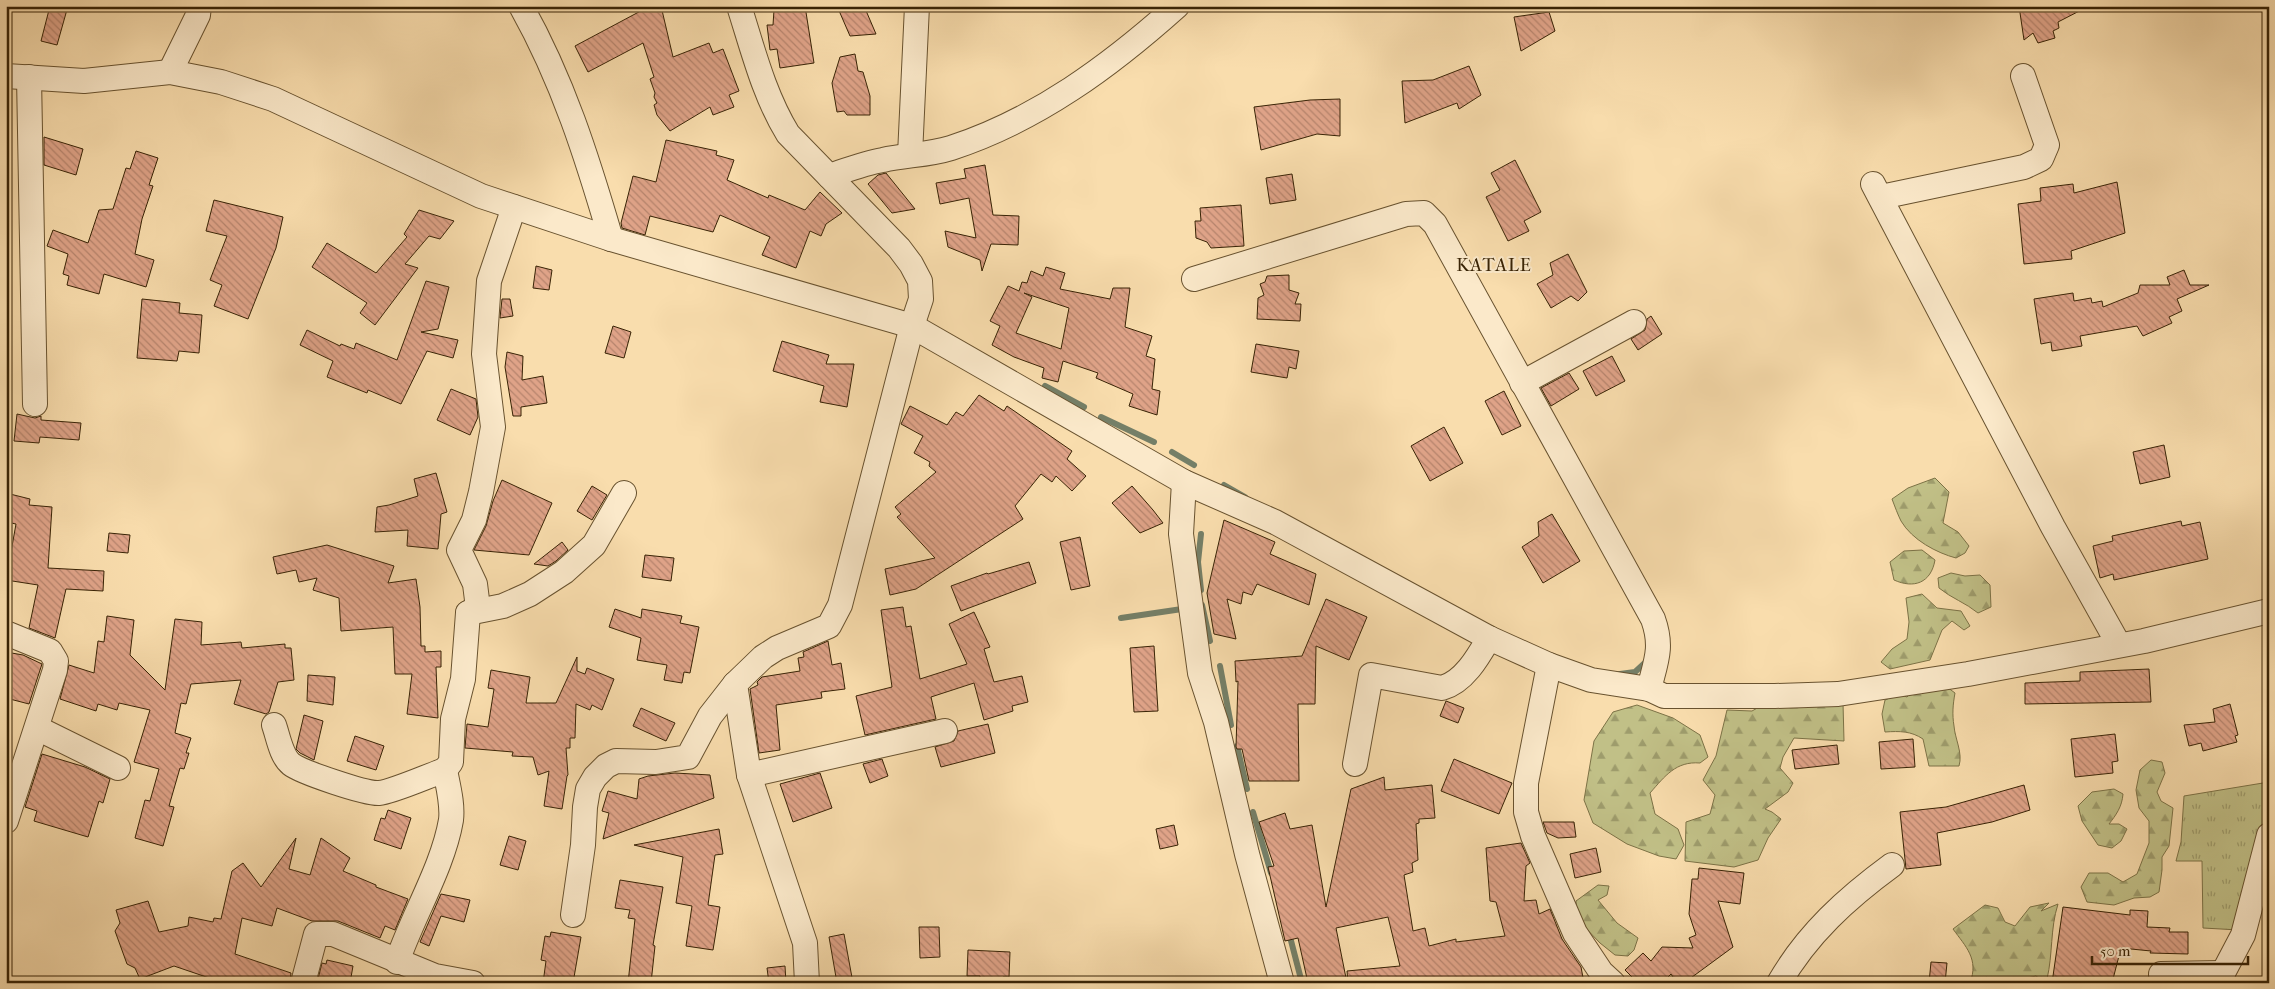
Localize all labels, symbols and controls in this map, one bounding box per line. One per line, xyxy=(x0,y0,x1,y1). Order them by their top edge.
district label: KATALE xyxy=(1456,255,1532,276)
scale bar xyxy=(2092,934,2249,966)
text: 50 m xyxy=(2100,942,2131,960)

